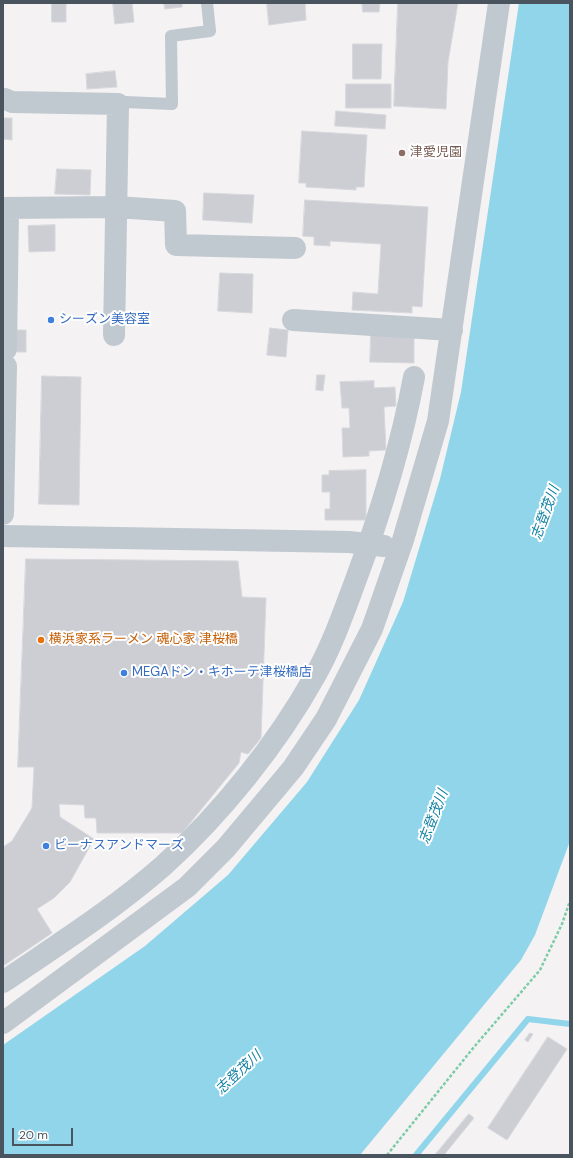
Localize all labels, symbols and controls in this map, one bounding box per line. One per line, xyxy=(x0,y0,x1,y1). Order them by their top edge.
place label: 津愛児園 xyxy=(410,145,462,161)
marker: 津愛児園 xyxy=(397,148,407,158)
place label: シーズン美容室 xyxy=(59,312,150,328)
marker: シーズン美容室 xyxy=(46,315,56,325)
water label: 志登茂川 xyxy=(529,484,563,542)
place label: 横浜家系ラーメン 魂心家 津桜橋 xyxy=(49,632,238,648)
marker: 横浜家系ラーメン 魂心家 津桜橋 xyxy=(36,635,46,645)
place label: MEGAドン・キホーテ津桜橋店 xyxy=(132,665,312,681)
marker: MEGAドン・キホーテ津桜橋店 xyxy=(119,668,129,678)
water label: 志登茂川 xyxy=(416,788,452,846)
place label: ビーナスアンドマーズ xyxy=(54,838,184,854)
marker: ビーナスアンドマーズ xyxy=(41,841,51,851)
water label: 志登茂川 xyxy=(213,1048,265,1098)
scale bar xyxy=(14,1120,75,1146)
text: 20 m xyxy=(19,1127,48,1143)

